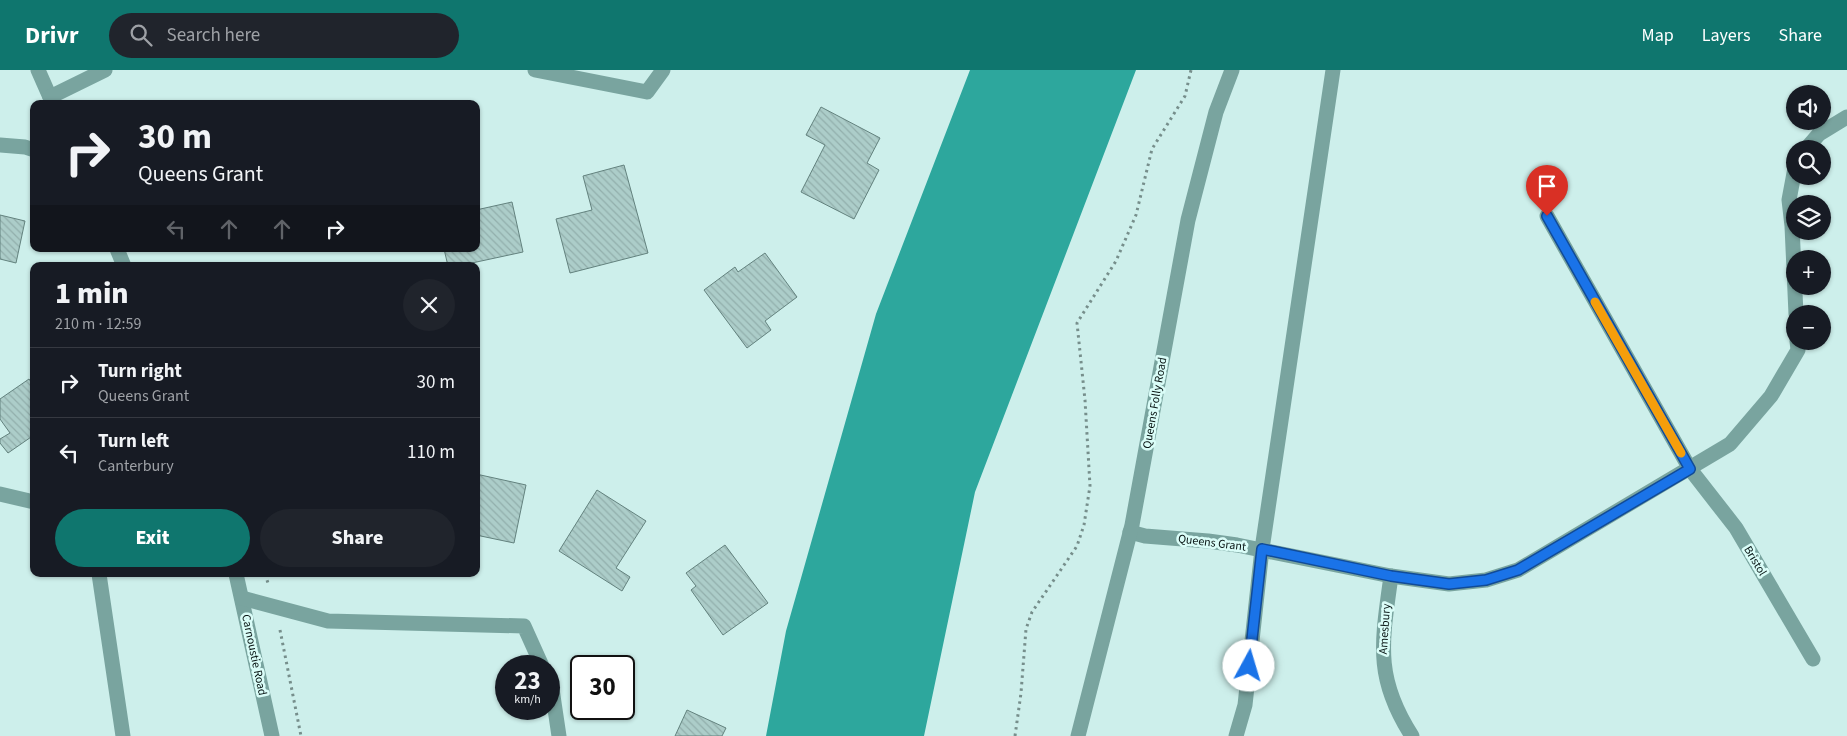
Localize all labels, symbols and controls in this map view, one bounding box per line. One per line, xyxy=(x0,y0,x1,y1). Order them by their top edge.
search box xyxy=(109,13,459,58)
text: Drivr xyxy=(25,18,79,53)
icon: search xyxy=(127,21,155,49)
text: Search here xyxy=(167,22,260,49)
text: Map xyxy=(1642,23,1674,48)
text: Layers xyxy=(1702,23,1751,48)
text: Share xyxy=(1779,23,1822,48)
map controls xyxy=(1786,85,1831,350)
button: sound xyxy=(1786,85,1831,130)
text: 30 m xyxy=(138,112,212,162)
icon: right xyxy=(55,120,120,185)
button: search xyxy=(1786,140,1831,185)
text: Queens Grant xyxy=(138,158,263,190)
pin xyxy=(1526,165,1568,216)
icon: arrive xyxy=(1533,172,1561,200)
button: layers xyxy=(1786,195,1831,240)
icon: left xyxy=(162,215,190,243)
icon: ahead xyxy=(215,215,243,243)
icon: ahead xyxy=(268,215,296,243)
icon: right xyxy=(321,215,349,243)
button: + xyxy=(1786,250,1831,295)
text: 1 min xyxy=(55,272,129,315)
button: close xyxy=(403,279,455,331)
button: − xyxy=(1786,305,1831,350)
text: 210 m · 12:59 xyxy=(55,313,142,335)
street label: Queens Folly Road xyxy=(1139,356,1171,450)
text: Turn right xyxy=(98,358,182,385)
icon: right xyxy=(55,369,83,397)
text: 30 m xyxy=(417,369,455,396)
text: Queens Grant xyxy=(98,385,189,407)
text: Turn left xyxy=(98,428,169,455)
icon: left xyxy=(55,439,83,467)
text: 110 m xyxy=(407,439,455,466)
text: Canterbury xyxy=(98,455,174,477)
button: Exit xyxy=(55,509,250,567)
button: Share xyxy=(260,509,455,567)
street label: Queens Grant xyxy=(1177,530,1247,556)
street label: Bristol xyxy=(1739,543,1771,579)
street label: Amesbury xyxy=(1375,603,1395,655)
street label: Carnoustie Road xyxy=(237,613,271,697)
position arrow xyxy=(1222,639,1274,691)
speed limit sign: 30 xyxy=(570,655,635,720)
text: 23 xyxy=(514,663,541,699)
text: km/h xyxy=(514,691,541,708)

